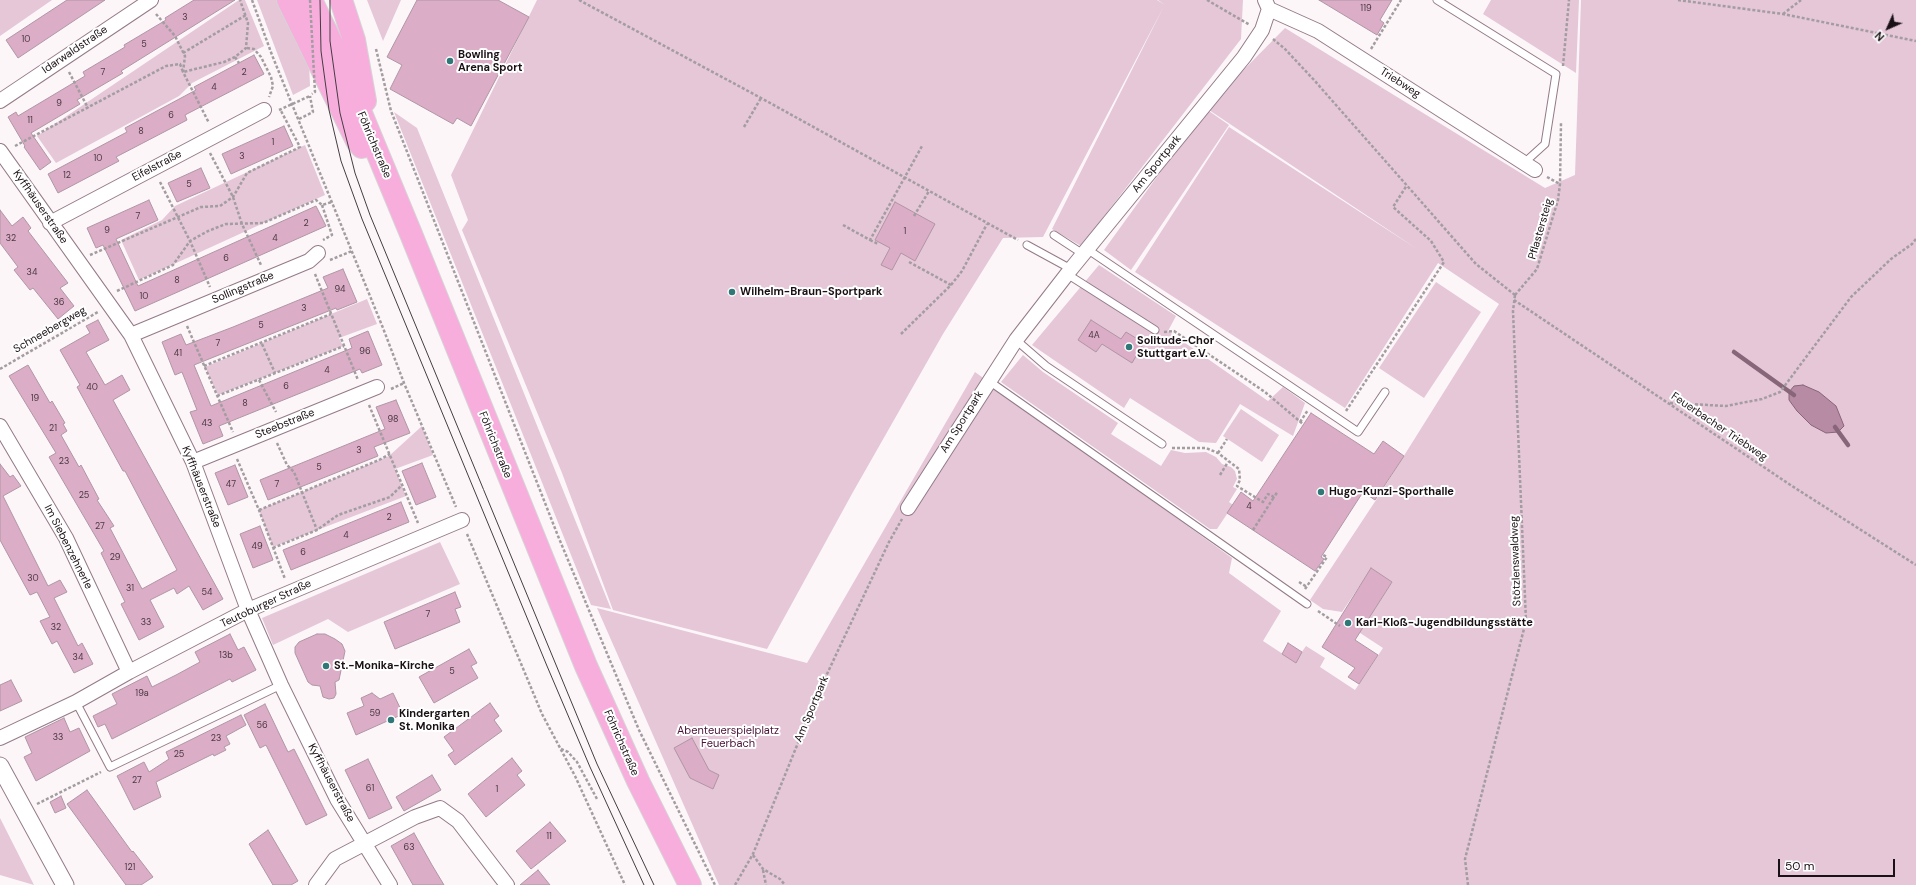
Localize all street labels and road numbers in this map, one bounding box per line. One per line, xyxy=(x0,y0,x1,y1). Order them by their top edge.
street label: Idarwaldstraße xyxy=(40,23,110,77)
street label: Triebweg xyxy=(1377,65,1423,101)
street label: Föhrichstraße xyxy=(354,110,394,180)
street label: Am Sportpark xyxy=(1130,132,1184,196)
street label: Eifelstraße xyxy=(130,147,184,185)
street label: Kyffhäuserstraße xyxy=(10,168,70,246)
street label: Pflastersteig xyxy=(1526,197,1556,261)
street label: Sollingstraße xyxy=(210,269,276,307)
street label: Schneebergweg xyxy=(11,304,89,356)
street label: Am Sportpark xyxy=(938,389,986,455)
street label: Feuerbacher Triebweg xyxy=(1668,390,1770,464)
street label: Steebstraße xyxy=(253,406,317,442)
street label: Föhrichstraße xyxy=(476,410,514,480)
street label: Kyffhäuserstraße xyxy=(179,444,223,530)
street label: Im Siebenzehnerle xyxy=(41,503,95,591)
street label: Stötzlenswaldweg xyxy=(1508,516,1524,606)
street label: Teutoburger Straße xyxy=(218,577,314,631)
street label: Am Sportpark xyxy=(792,674,832,744)
street label: Föhrichstraße xyxy=(601,708,641,778)
street label: Kyffhäuserstraße xyxy=(305,742,357,824)

